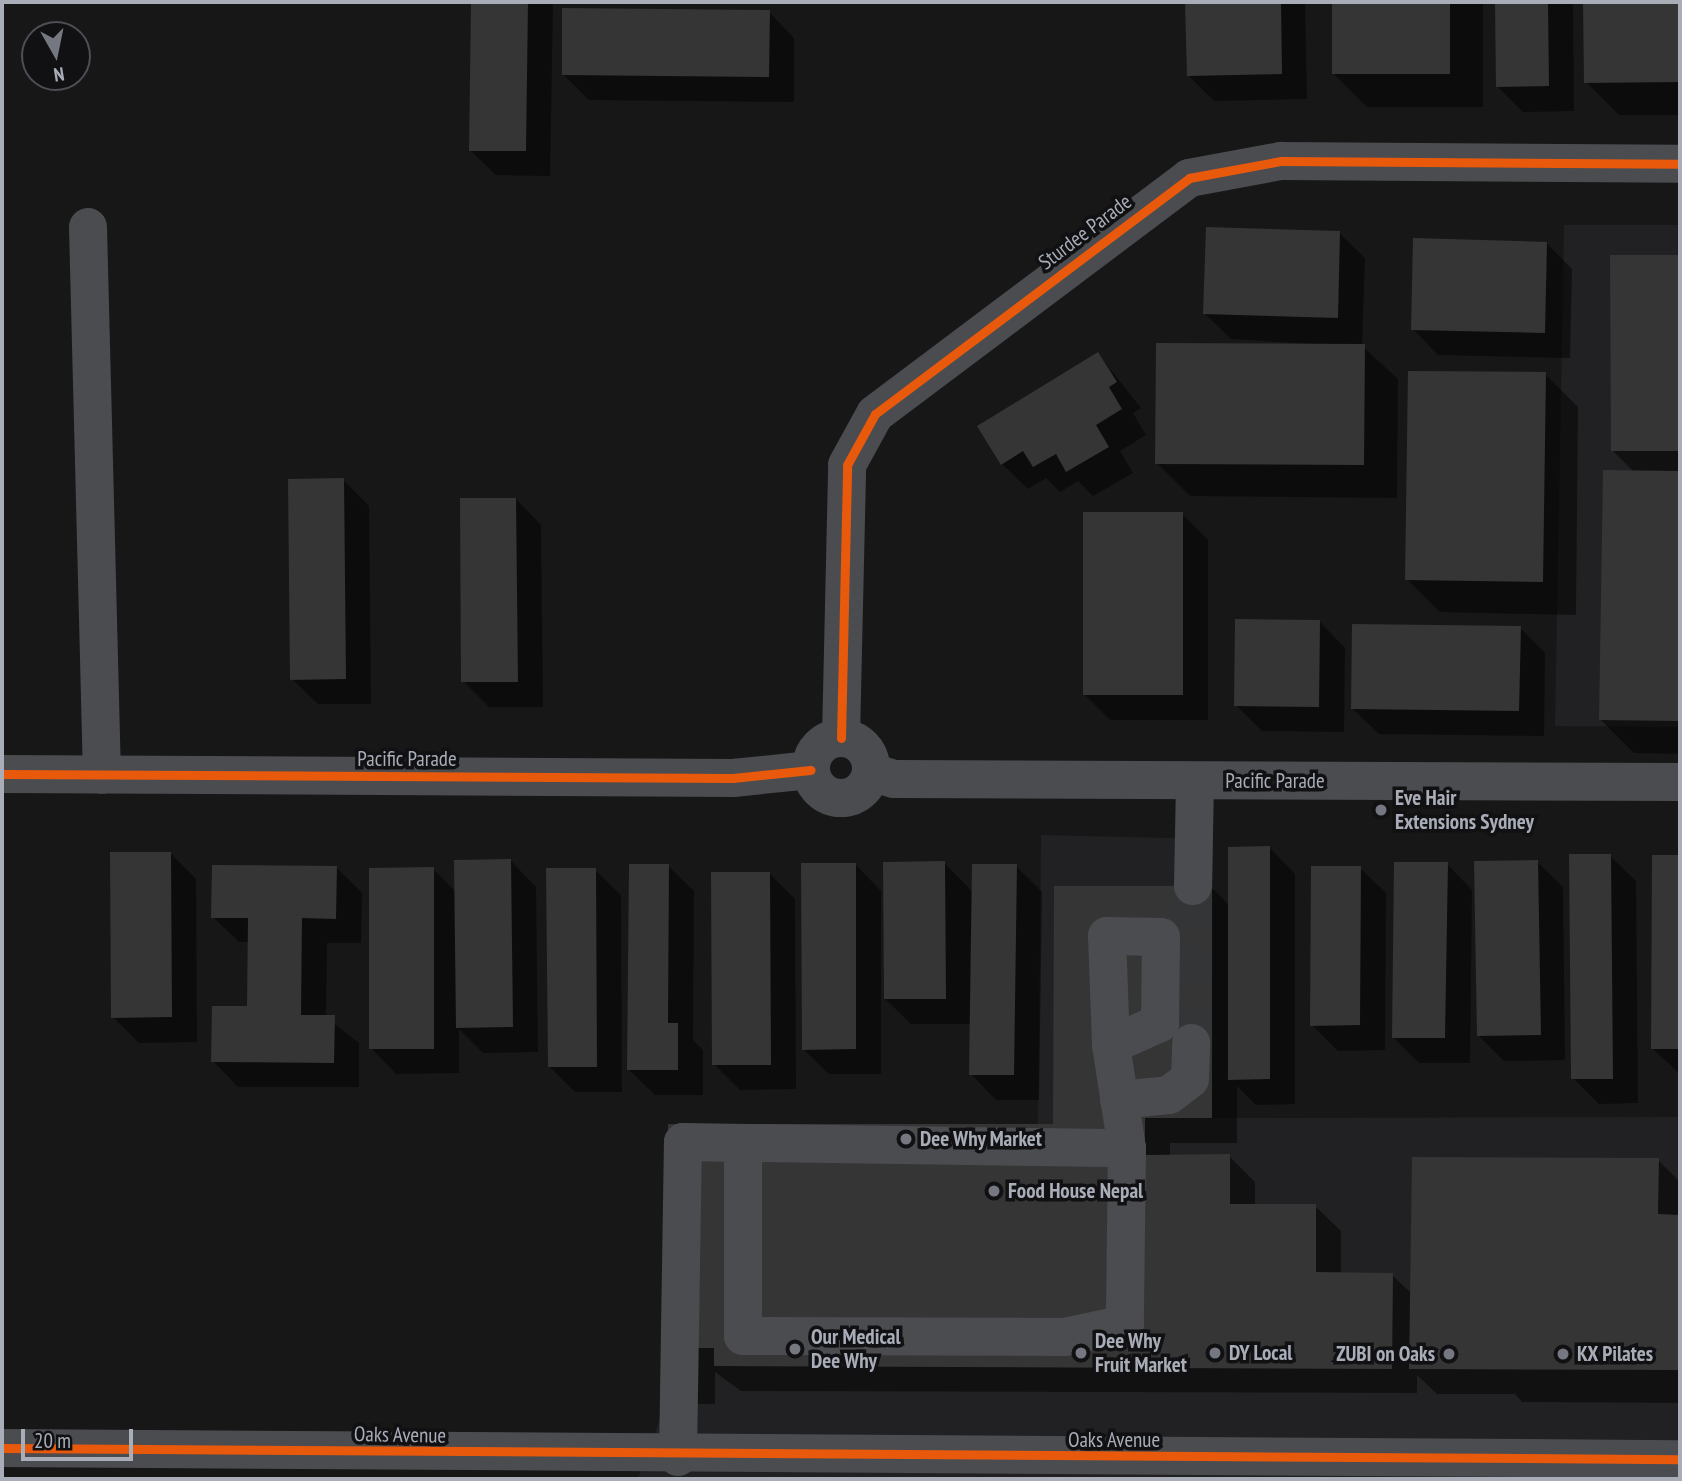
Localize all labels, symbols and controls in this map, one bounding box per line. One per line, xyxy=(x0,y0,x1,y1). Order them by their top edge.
north arrow xyxy=(21,21,91,91)
text: N xyxy=(52,62,66,87)
street label: Sturdee Parade xyxy=(1034,189,1136,275)
street label: Pacific Parade xyxy=(357,746,457,772)
street label: Pacific Parade xyxy=(1225,768,1325,794)
place label: Eve Hair Extensions Sydney xyxy=(1395,785,1534,835)
marker: Eve Hair Extensions Sydney xyxy=(1373,802,1389,818)
place label: Dee Why Market xyxy=(920,1126,1043,1152)
marker: Dee Why Market xyxy=(898,1131,914,1147)
place label: Food House Nepal xyxy=(1008,1178,1143,1204)
marker: Food House Nepal xyxy=(986,1183,1002,1199)
place label: Our Medical Dee Why xyxy=(811,1324,901,1374)
place label: Dee Why Fruit Market xyxy=(1095,1328,1187,1378)
marker: Our Medical Dee Why xyxy=(785,1339,805,1359)
place label: DY Local xyxy=(1229,1340,1293,1366)
place label: ZUBI on Oaks xyxy=(1336,1341,1435,1367)
place label: KX Pilates xyxy=(1577,1341,1654,1367)
marker: Dee Why Fruit Market xyxy=(1073,1345,1089,1361)
marker: DY Local xyxy=(1207,1345,1223,1361)
marker: ZUBI on Oaks xyxy=(1441,1346,1457,1362)
marker: KX Pilates xyxy=(1555,1346,1571,1362)
scale bar xyxy=(24,1414,136,1458)
street label: Oaks Avenue xyxy=(353,1422,447,1448)
text: 20 m xyxy=(34,1427,71,1454)
street label: Oaks Avenue xyxy=(1068,1427,1160,1453)

